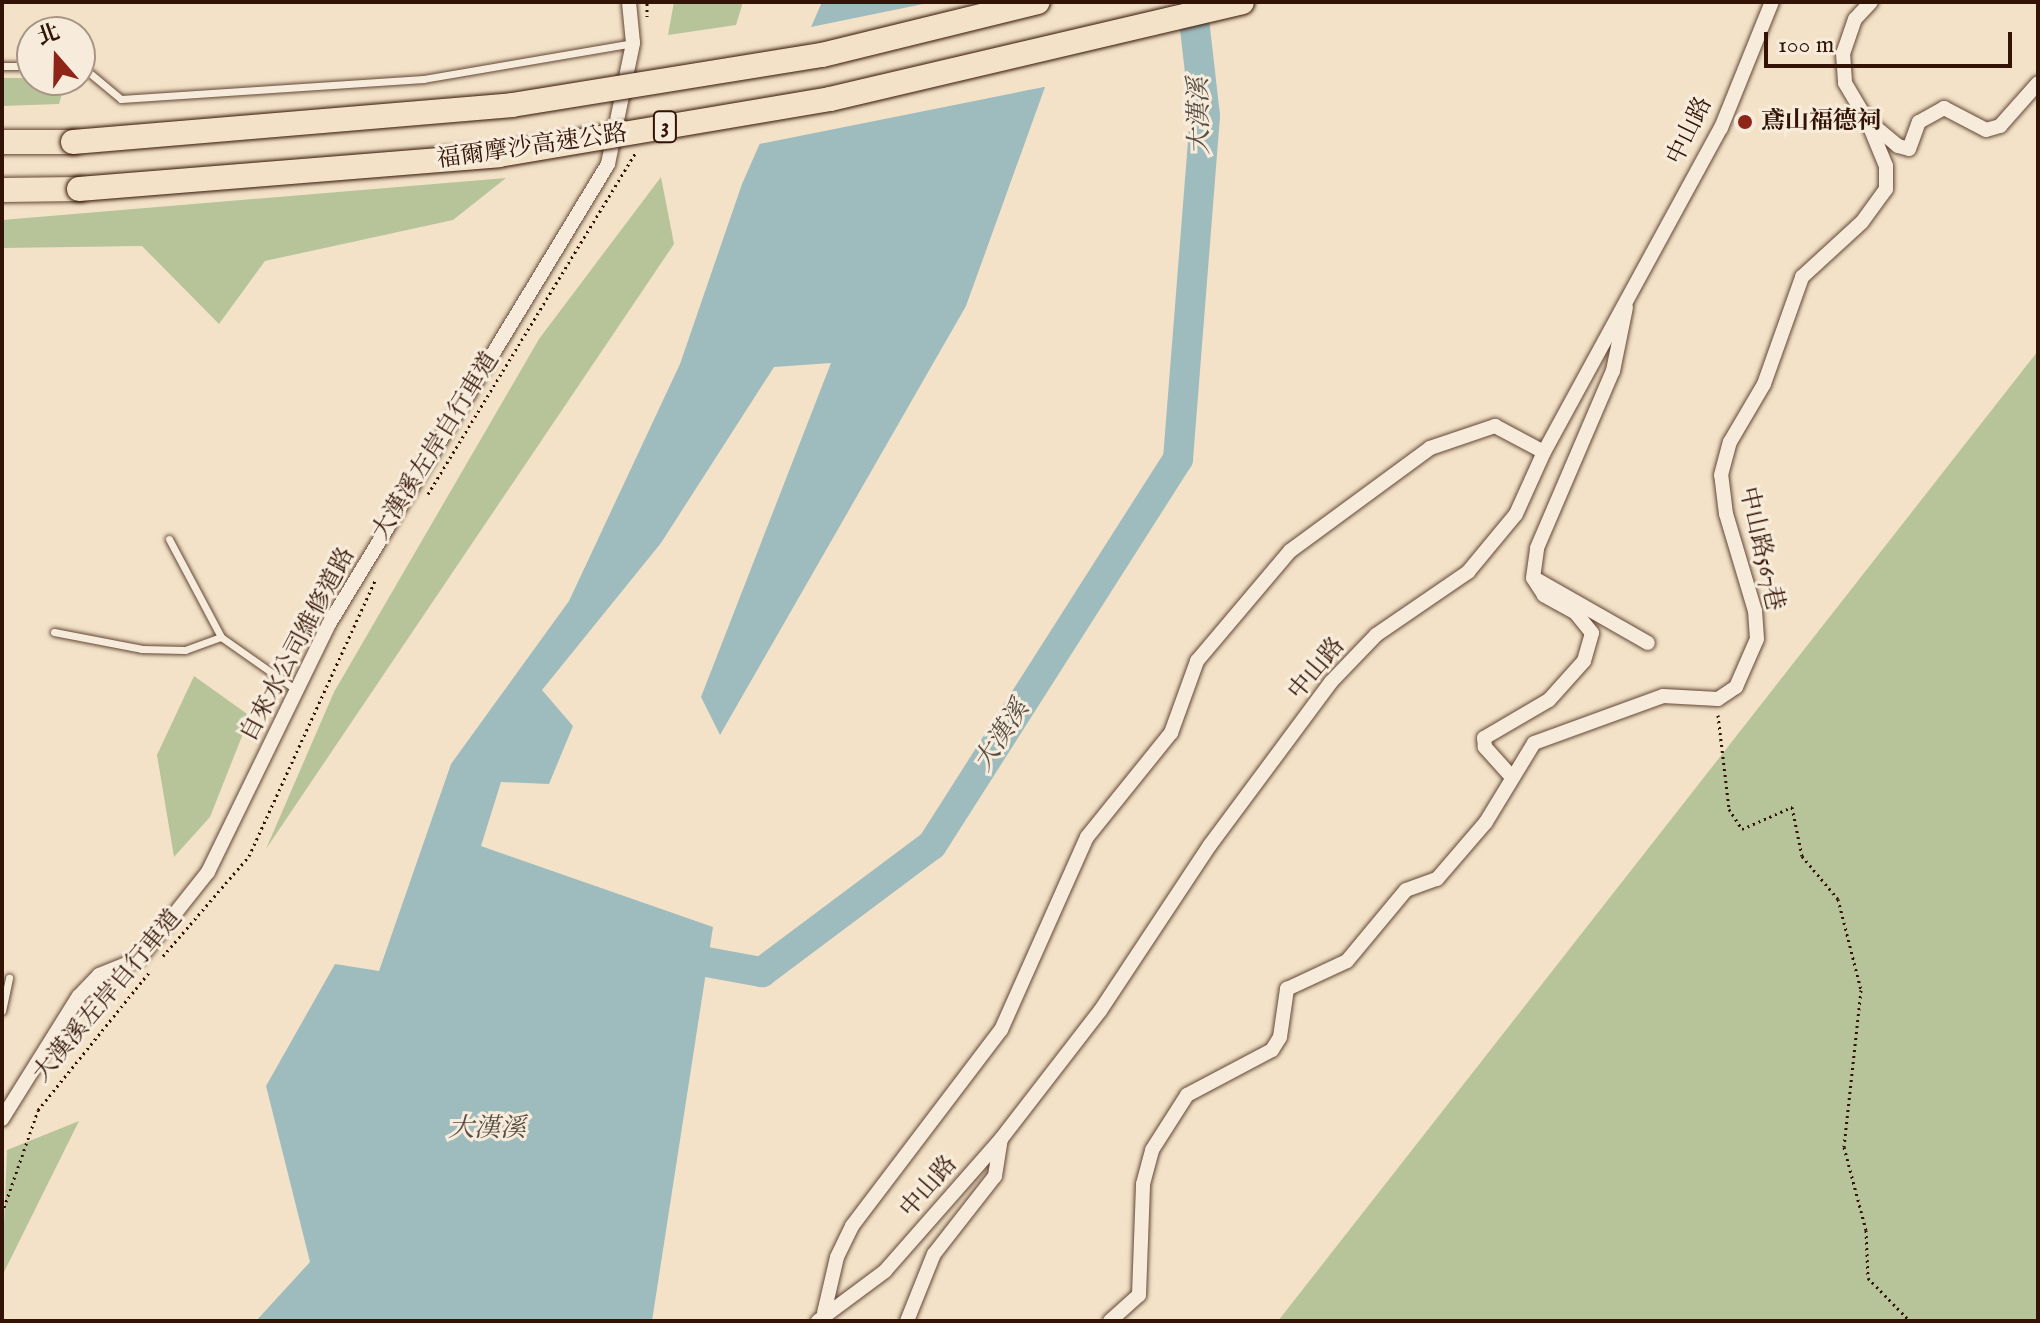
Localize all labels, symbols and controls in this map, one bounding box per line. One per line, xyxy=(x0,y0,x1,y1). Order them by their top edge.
north arrow xyxy=(16,16,96,96)
scale bar xyxy=(1768,16,2016,66)
text: 北 xyxy=(33,18,64,52)
text: 100 m xyxy=(1778,30,1834,61)
water label: 大漢溪 xyxy=(1184,77,1216,155)
street label: 中山路 xyxy=(1661,92,1719,170)
place label: 鳶山福德祠 xyxy=(1761,108,1881,136)
road number: 3 xyxy=(651,109,679,145)
marker: 鳶山福德祠 xyxy=(1736,113,1754,131)
street label: 福爾摩沙高速公路 xyxy=(435,119,629,175)
street label: 大漢溪左岸自行車道 xyxy=(367,347,505,545)
street label: 中山路567巷 xyxy=(1733,484,1789,614)
street label: 自來水公司維修道路 xyxy=(235,543,361,747)
street label: 中山路 xyxy=(1283,632,1351,706)
water label: 大漢溪 xyxy=(968,695,1036,777)
street label: 大漢溪左岸自行車道 xyxy=(28,904,188,1088)
water label: 大漢溪 xyxy=(448,1113,526,1145)
street label: 中山路 xyxy=(895,1150,963,1224)

